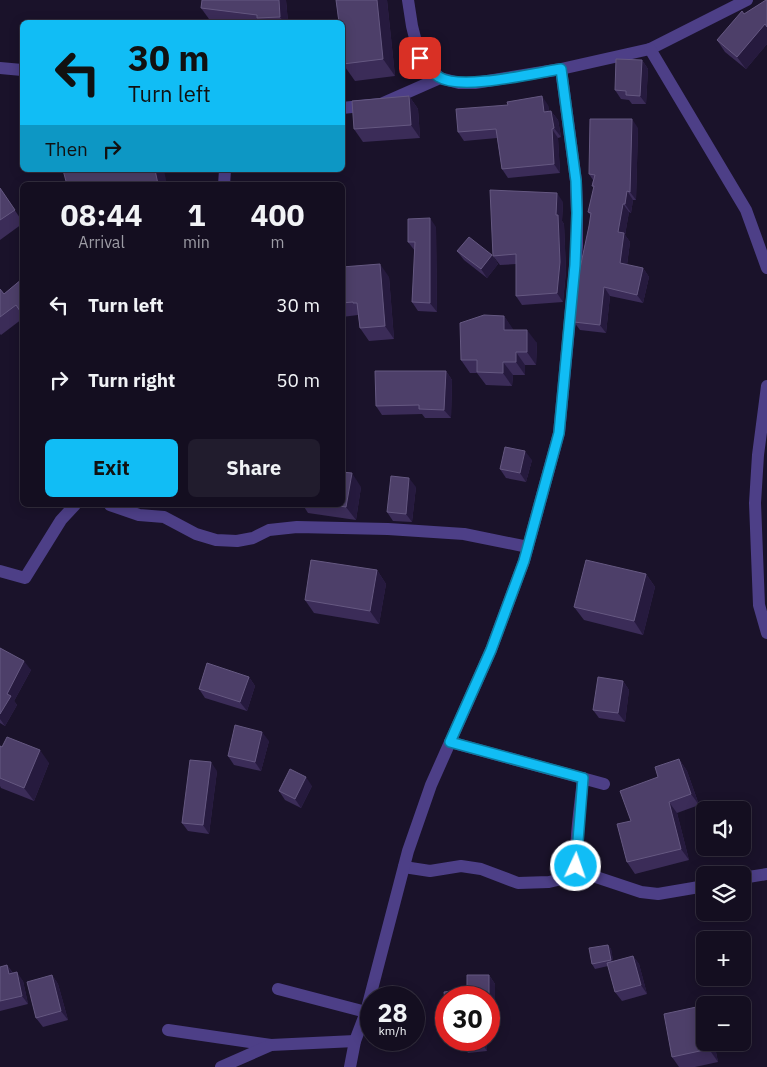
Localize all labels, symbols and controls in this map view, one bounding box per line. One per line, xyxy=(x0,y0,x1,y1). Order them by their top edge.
text: 30 m xyxy=(128,35,210,81)
pin xyxy=(399,37,441,79)
icon: left xyxy=(45,40,110,105)
icon: arrive xyxy=(406,44,434,72)
text: Turn left xyxy=(128,79,211,108)
icon: right xyxy=(98,135,126,163)
text: Then xyxy=(45,137,88,161)
text: 08:44 xyxy=(61,195,142,234)
text: 1 xyxy=(187,195,205,234)
text: 400 xyxy=(250,195,304,234)
text: Arrival xyxy=(78,232,125,252)
text: min xyxy=(183,232,210,252)
text: m xyxy=(270,232,284,252)
icon: left xyxy=(45,291,73,319)
text: Turn left xyxy=(88,293,164,317)
text: 30 m xyxy=(276,293,320,317)
icon: right xyxy=(45,366,73,394)
text: Turn right xyxy=(88,368,175,392)
text: 50 m xyxy=(276,368,320,392)
button: Exit xyxy=(45,439,178,497)
button: Share xyxy=(188,439,320,497)
map controls xyxy=(696,801,751,1051)
button: sound xyxy=(696,801,751,856)
position arrow xyxy=(549,839,601,891)
button: layers xyxy=(696,866,751,921)
button: + xyxy=(696,931,751,986)
speed limit sign: 30 xyxy=(435,986,500,1051)
text: 28 xyxy=(377,996,408,1029)
button: − xyxy=(696,996,751,1051)
text: km/h xyxy=(378,1023,407,1038)

